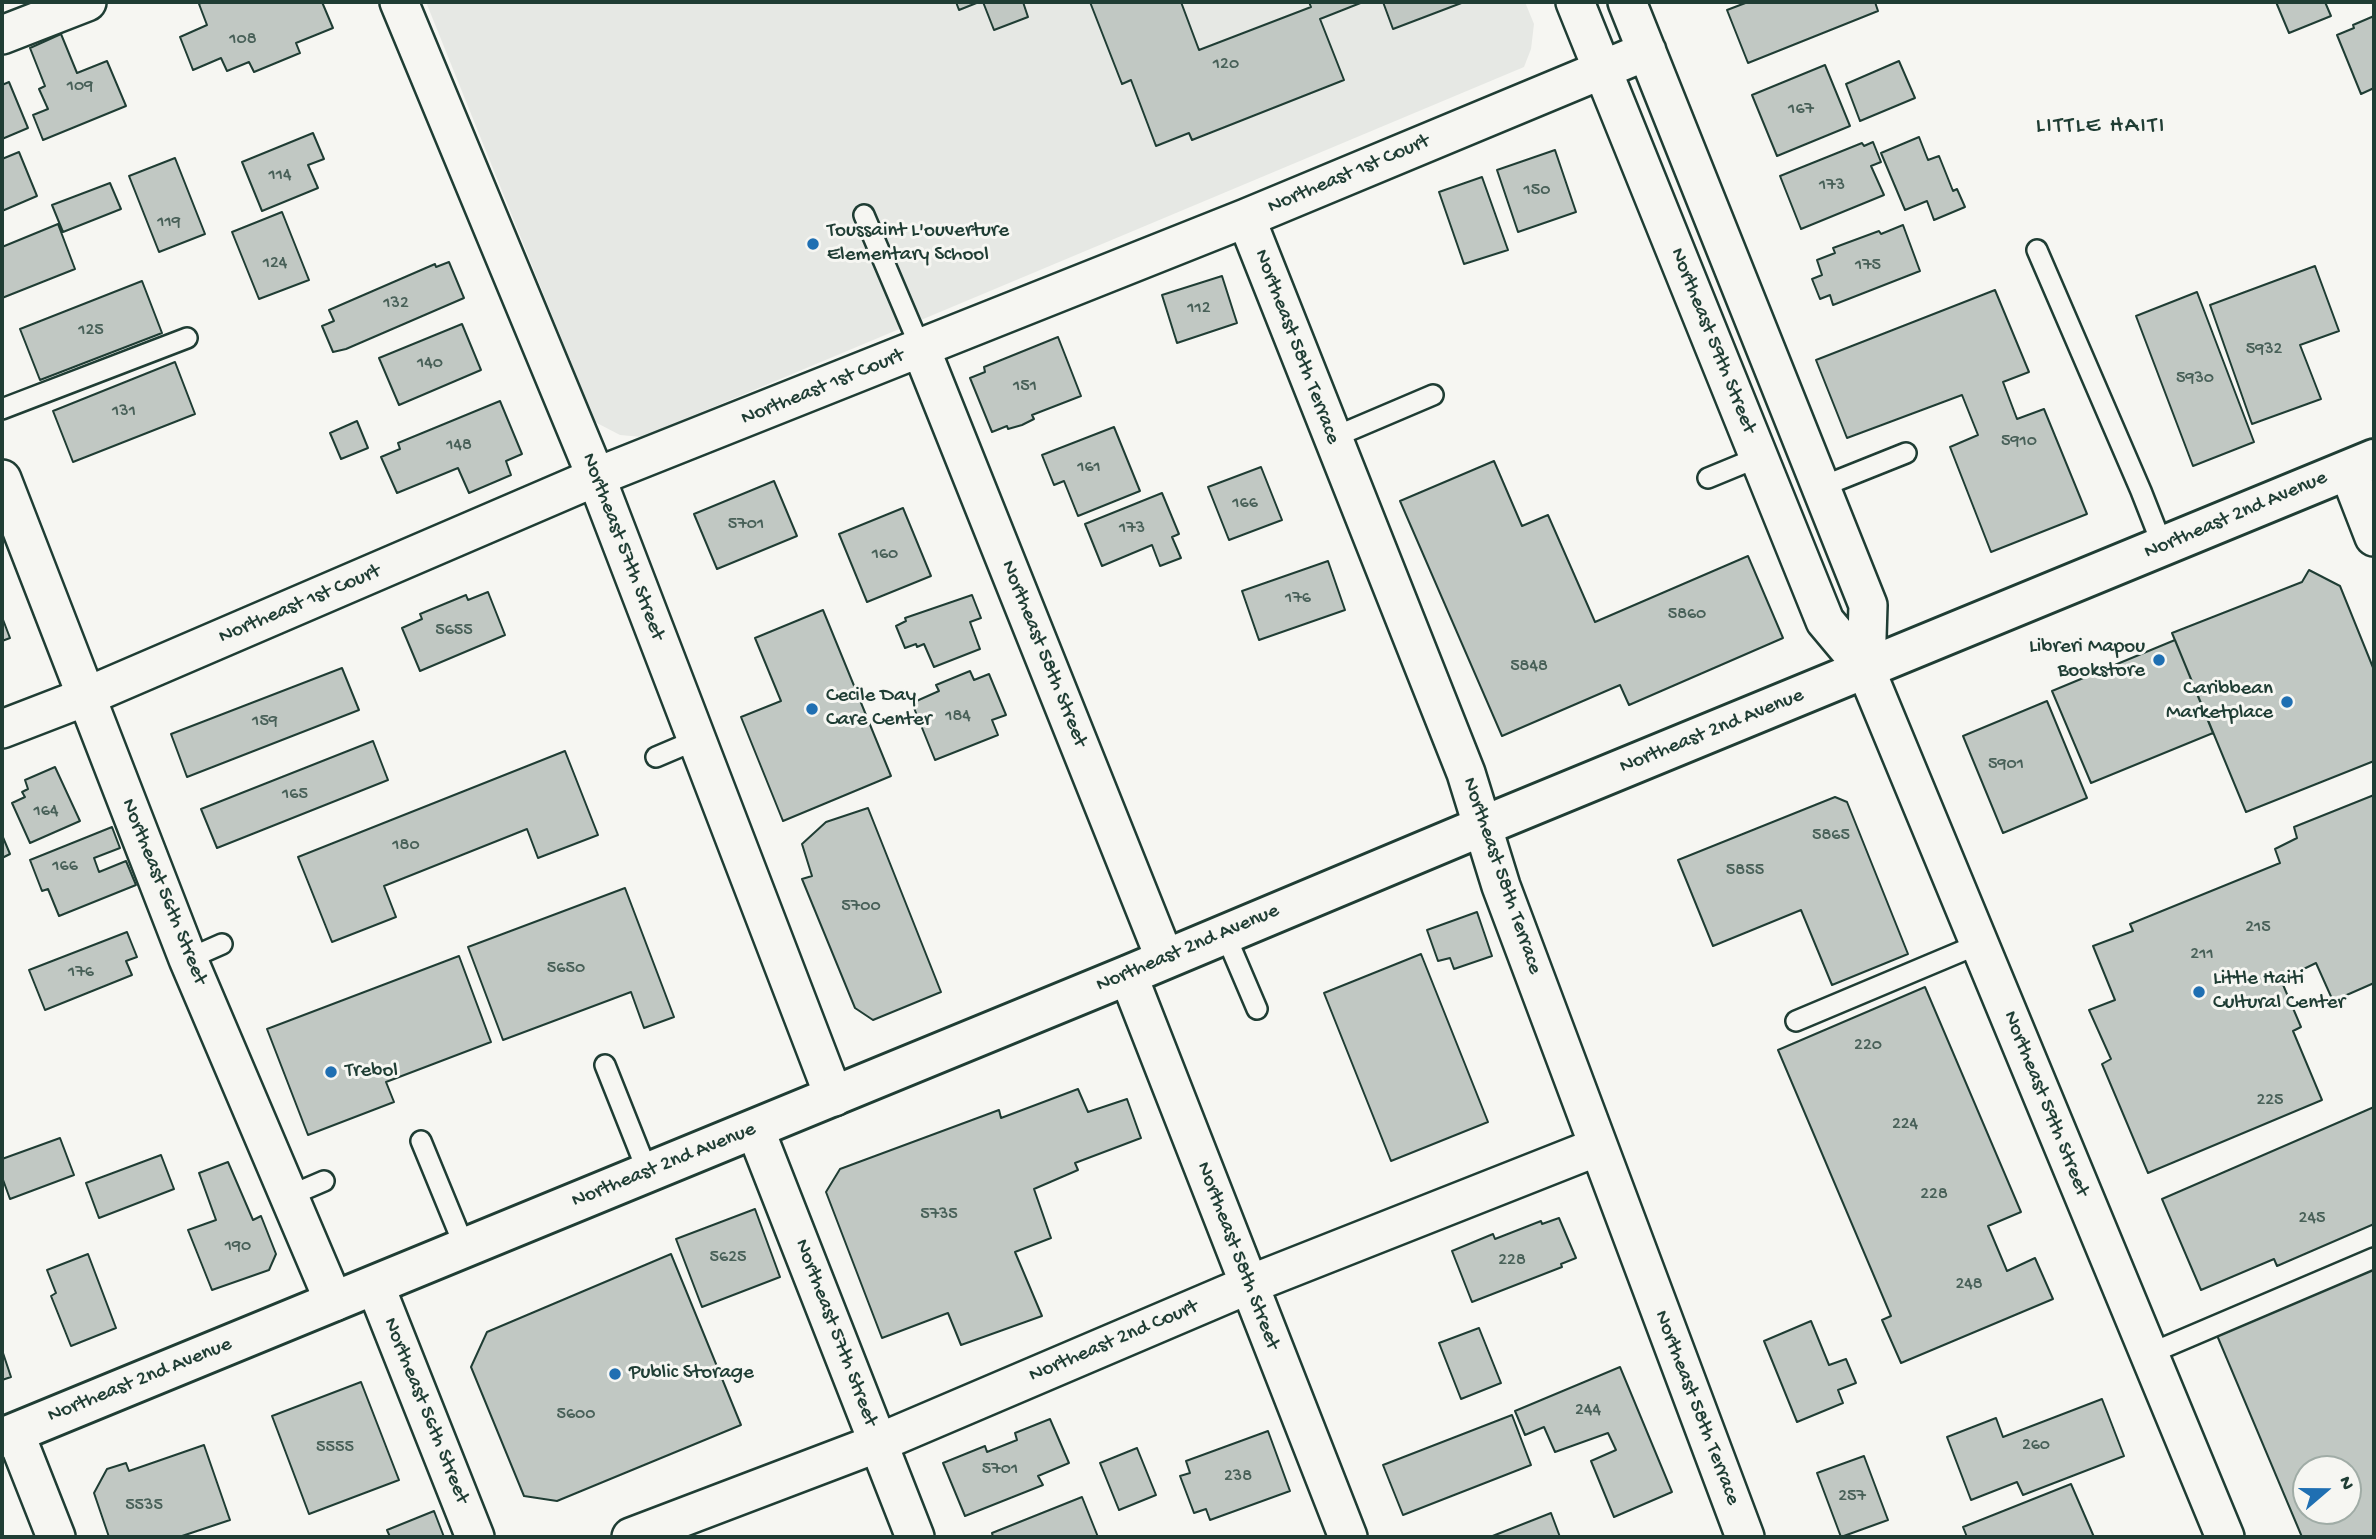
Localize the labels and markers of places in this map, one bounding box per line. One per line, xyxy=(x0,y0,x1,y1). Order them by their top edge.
place label: Toussaint L'ouverture Elementary School xyxy=(827,219,1009,269)
marker: Toussaint L'ouverture Elementary School xyxy=(805,236,821,252)
place label: Libreri Mapou Bookstore xyxy=(2029,635,2145,685)
marker: Libreri Mapou Bookstore xyxy=(2151,652,2167,668)
place label: Caribbean Marketplace xyxy=(2166,677,2273,727)
place label: Cecile Day Care Center xyxy=(826,684,931,734)
marker: Caribbean Marketplace xyxy=(2279,694,2295,710)
marker: Cecile Day Care Center xyxy=(804,701,820,717)
place label: Little Haiti Cultural Center xyxy=(2213,967,2345,1017)
marker: Little Haiti Cultural Center xyxy=(2191,984,2207,1000)
place label: Trebol xyxy=(345,1059,398,1085)
marker: Trebol xyxy=(323,1064,339,1080)
place label: Public Storage xyxy=(629,1361,754,1387)
marker: Public Storage xyxy=(607,1366,623,1382)

